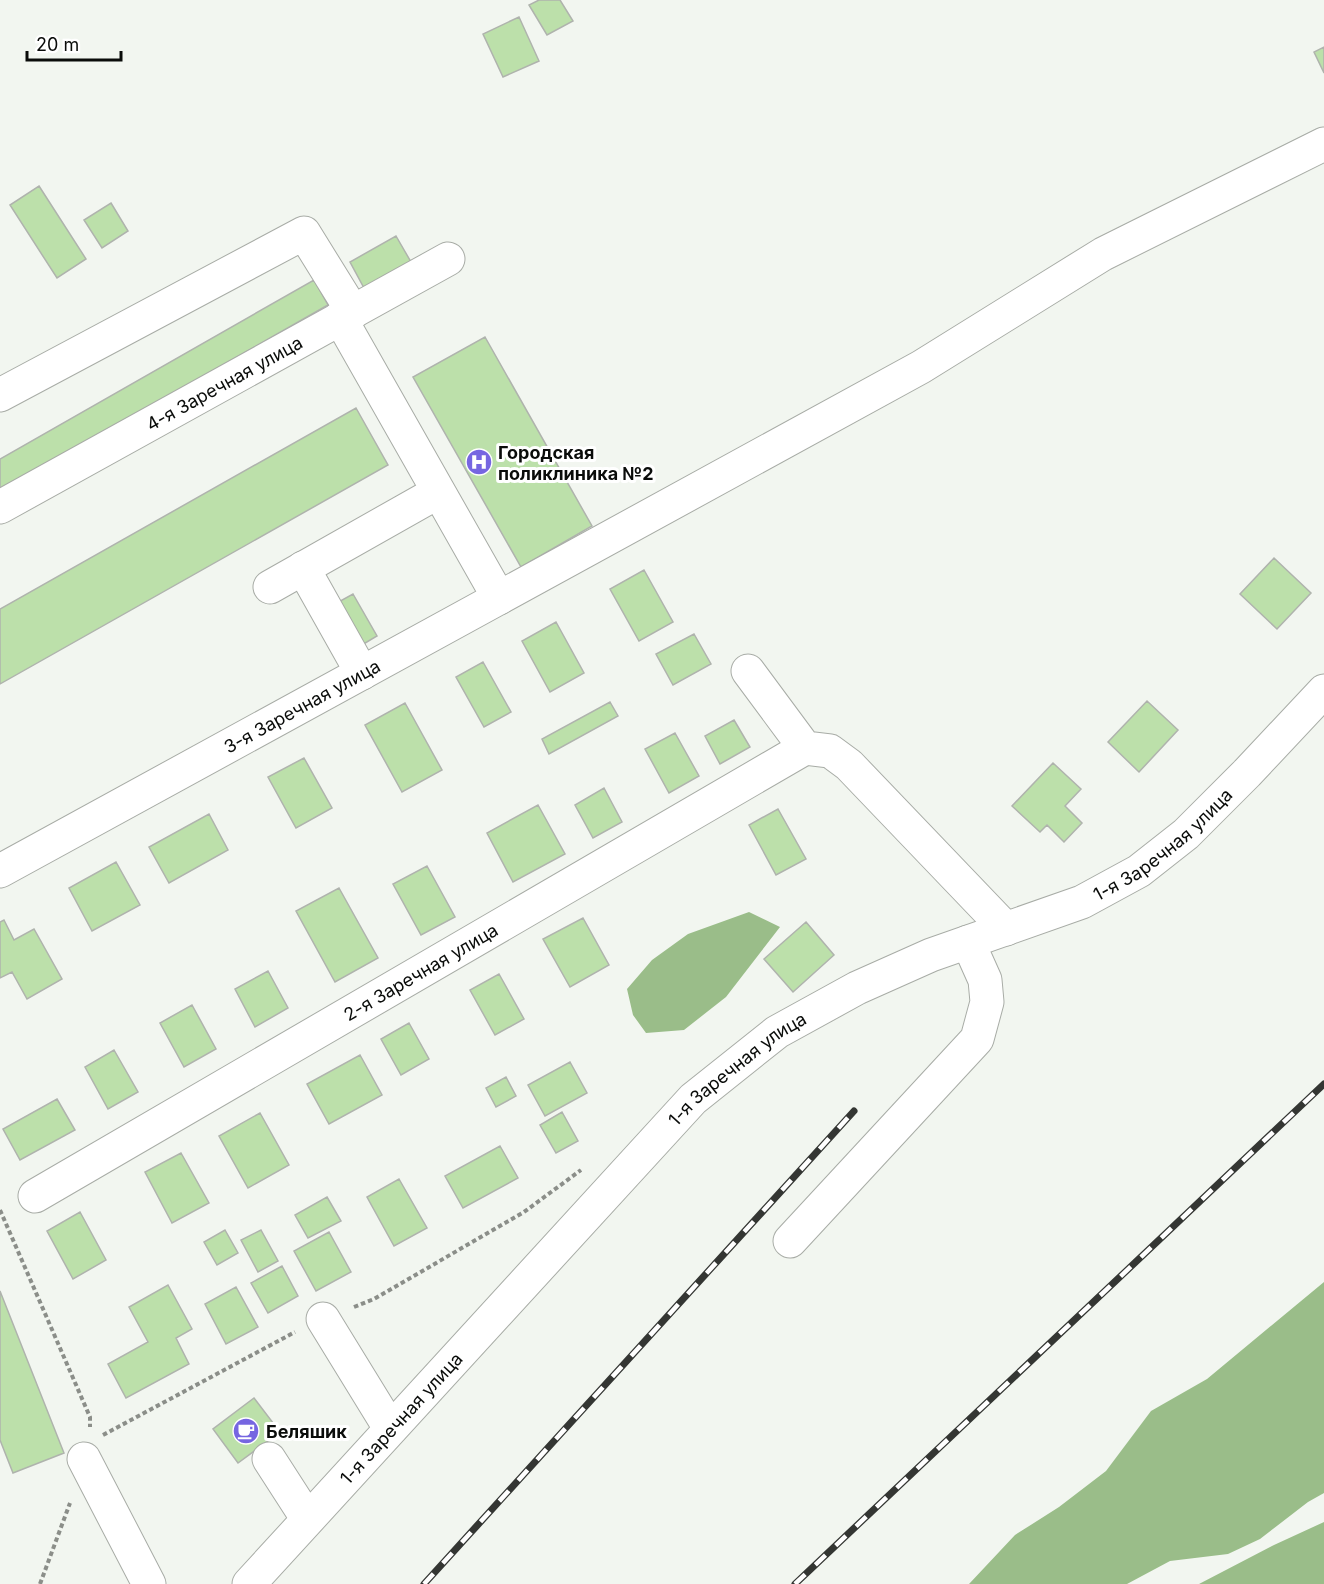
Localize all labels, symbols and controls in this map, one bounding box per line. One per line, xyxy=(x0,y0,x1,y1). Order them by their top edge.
scale bar xyxy=(27,24,122,62)
text: 20 m xyxy=(36,34,79,55)
street label: 4-я Заречная улица xyxy=(142,331,306,435)
place label: Городская поликлиника №2 xyxy=(498,442,654,484)
hospital icon: Городская поликлиника №2 xyxy=(464,447,494,477)
street label: 3-я Заречная улица xyxy=(220,655,383,757)
street label: 1-я Заречная улица xyxy=(1089,784,1236,904)
street label: 2-я Заречная улица xyxy=(340,919,501,1025)
street label: 1-я Заречная улица xyxy=(664,1008,810,1130)
street label: 1-я Заречная улица xyxy=(335,1348,466,1488)
cafe icon: Беляшик xyxy=(231,1416,261,1446)
place label: Беляшик xyxy=(266,1421,347,1442)

